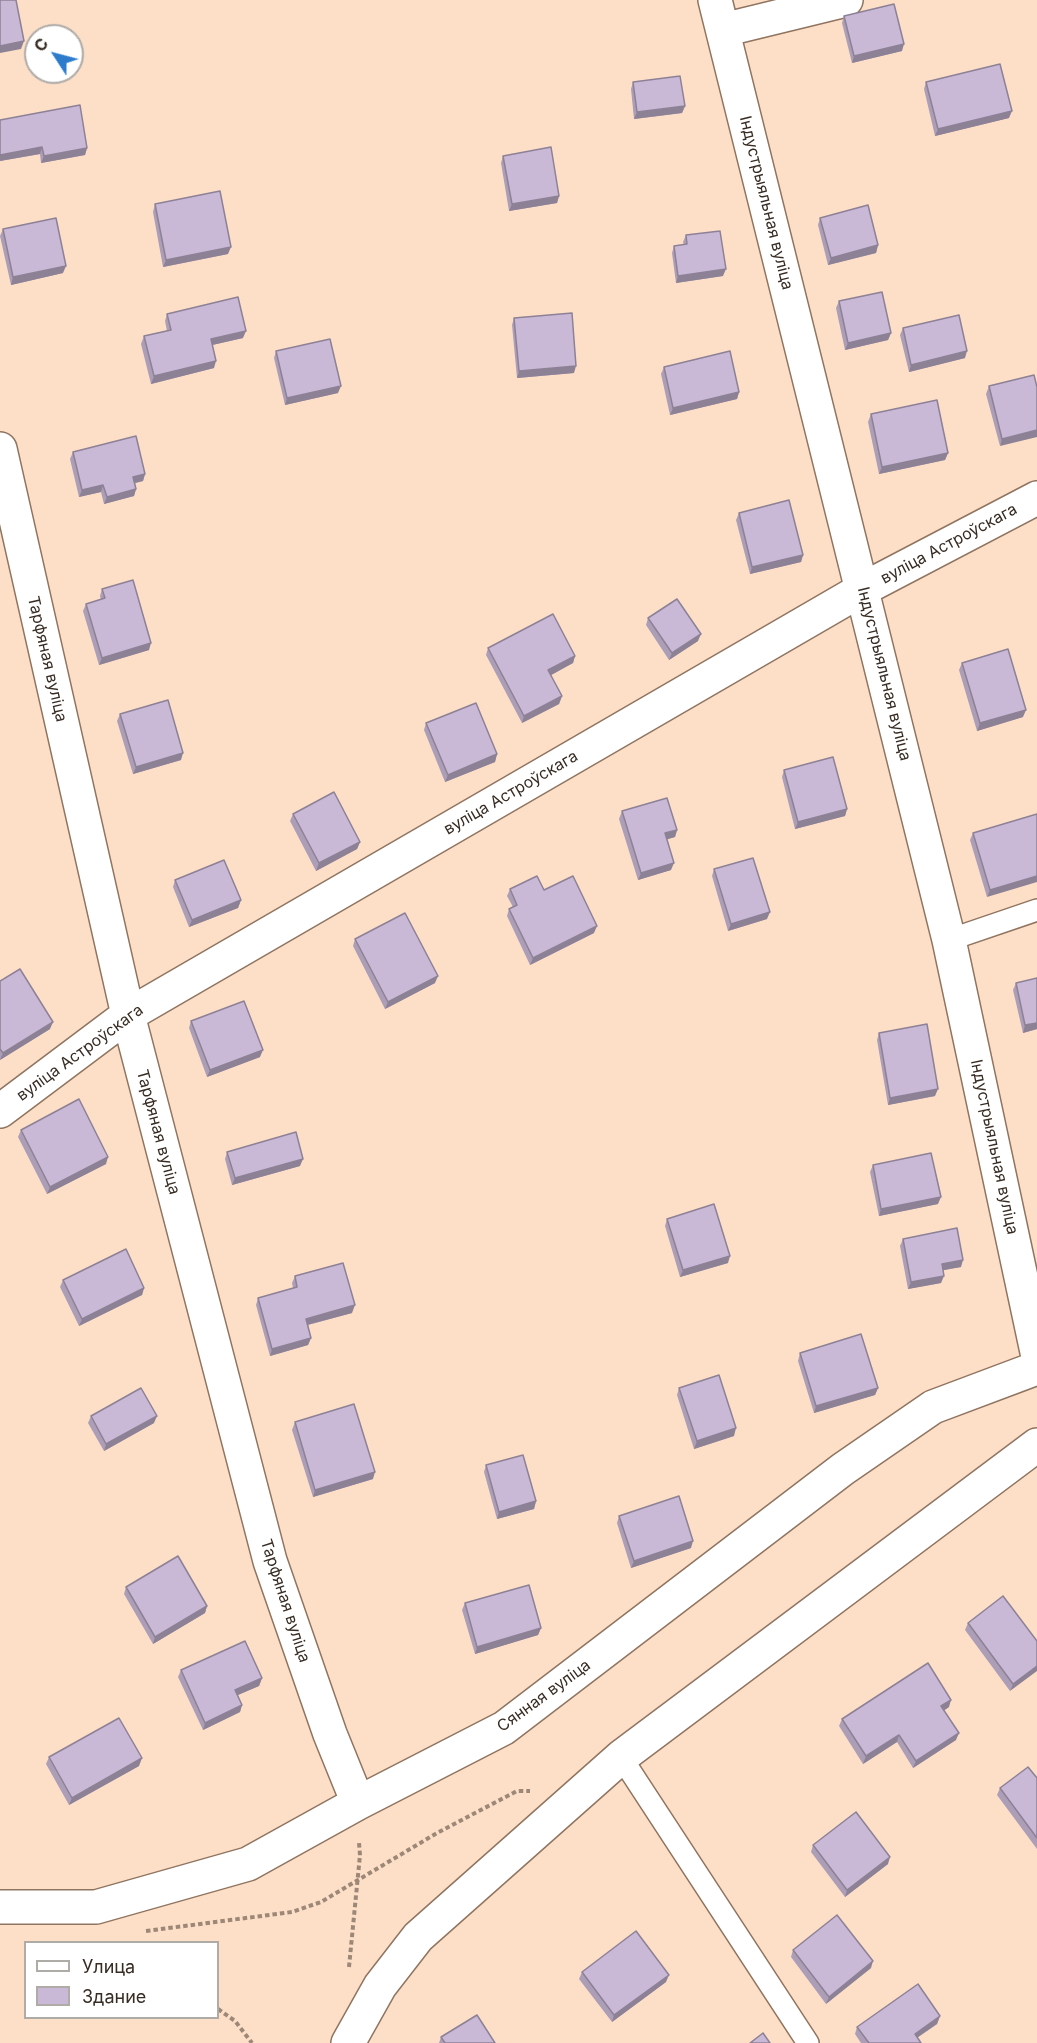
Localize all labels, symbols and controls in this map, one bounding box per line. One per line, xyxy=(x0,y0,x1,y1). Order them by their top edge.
north arrow xyxy=(24,24,84,84)
text: С xyxy=(29,34,53,55)
street label: Індустрыяльная вуліца xyxy=(735,114,797,292)
street label: вуліца Астроўскага xyxy=(877,500,1021,588)
street label: Індустрыяльная вуліца xyxy=(853,585,915,763)
street label: Тарфяная вуліца xyxy=(23,594,71,724)
street label: вуліца Астроўскага xyxy=(440,747,582,839)
street label: вуліца Астроўскага xyxy=(13,1001,147,1105)
street label: Індустрыяльная вуліца xyxy=(966,1058,1022,1236)
street label: Тарфяная вуліца xyxy=(132,1067,184,1197)
street label: Тарфяная вуліца xyxy=(256,1537,314,1665)
street label: Сянная вуліца xyxy=(494,1656,594,1736)
legend xyxy=(24,1941,219,2019)
text: Улица xyxy=(82,1956,135,1977)
text: Здание xyxy=(82,1986,146,2007)

